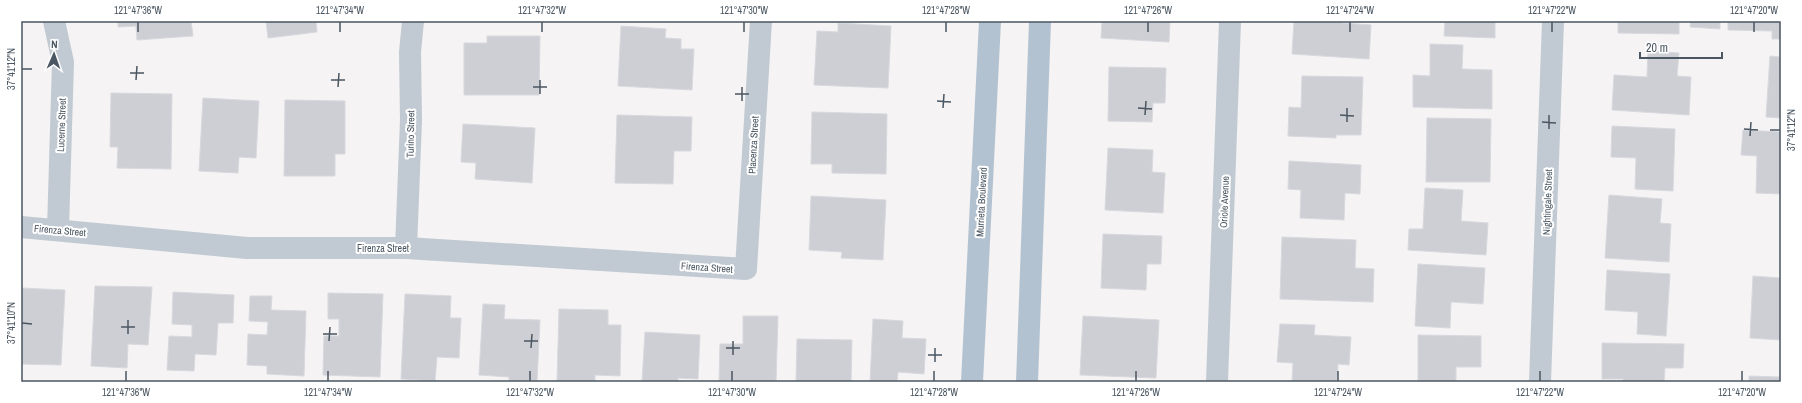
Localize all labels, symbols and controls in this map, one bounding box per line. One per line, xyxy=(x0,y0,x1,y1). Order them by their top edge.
text: 121°47'36"W xyxy=(114,4,162,17)
text: 121°47'34"W xyxy=(316,4,364,17)
text: 121°47'32"W xyxy=(518,4,566,17)
text: 121°47'30"W xyxy=(720,4,768,17)
text: 121°47'28"W xyxy=(922,4,970,17)
text: 121°47'26"W xyxy=(1124,4,1172,17)
text: 121°47'24"W xyxy=(1326,4,1374,17)
text: 121°47'22"W xyxy=(1528,4,1576,17)
text: 121°47'20"W xyxy=(1730,4,1778,17)
north arrow xyxy=(34,34,74,74)
scale bar xyxy=(1640,34,1722,60)
text: N xyxy=(51,37,58,51)
text: 20 m xyxy=(1646,40,1668,56)
text: 37°41'12"N xyxy=(5,48,18,90)
street label: Lucerne Street xyxy=(54,97,69,152)
text: 37°41'12"N xyxy=(1785,109,1798,151)
street label: Turino Street xyxy=(404,110,417,158)
street label: Placenza Street xyxy=(745,115,762,174)
street label: Murrieta Boulevard xyxy=(973,167,990,237)
street label: Nightingale Street xyxy=(1540,168,1555,235)
street label: Oriole Avenue xyxy=(1217,175,1232,228)
street label: Firenza Street xyxy=(34,222,87,239)
street label: Firenza Street xyxy=(357,242,410,255)
street label: Firenza Street xyxy=(681,259,734,276)
text: 37°41'10"N xyxy=(5,302,18,344)
text: 121°47'36"W xyxy=(102,386,150,399)
text: 121°47'34"W xyxy=(304,386,352,399)
text: 121°47'32"W xyxy=(506,386,554,399)
text: 121°47'30"W xyxy=(708,386,756,399)
text: 121°47'28"W xyxy=(910,386,958,399)
text: 121°47'26"W xyxy=(1112,386,1160,399)
text: 121°47'24"W xyxy=(1314,386,1362,399)
text: 121°47'22"W xyxy=(1516,386,1564,399)
text: 121°47'20"W xyxy=(1718,386,1766,399)

